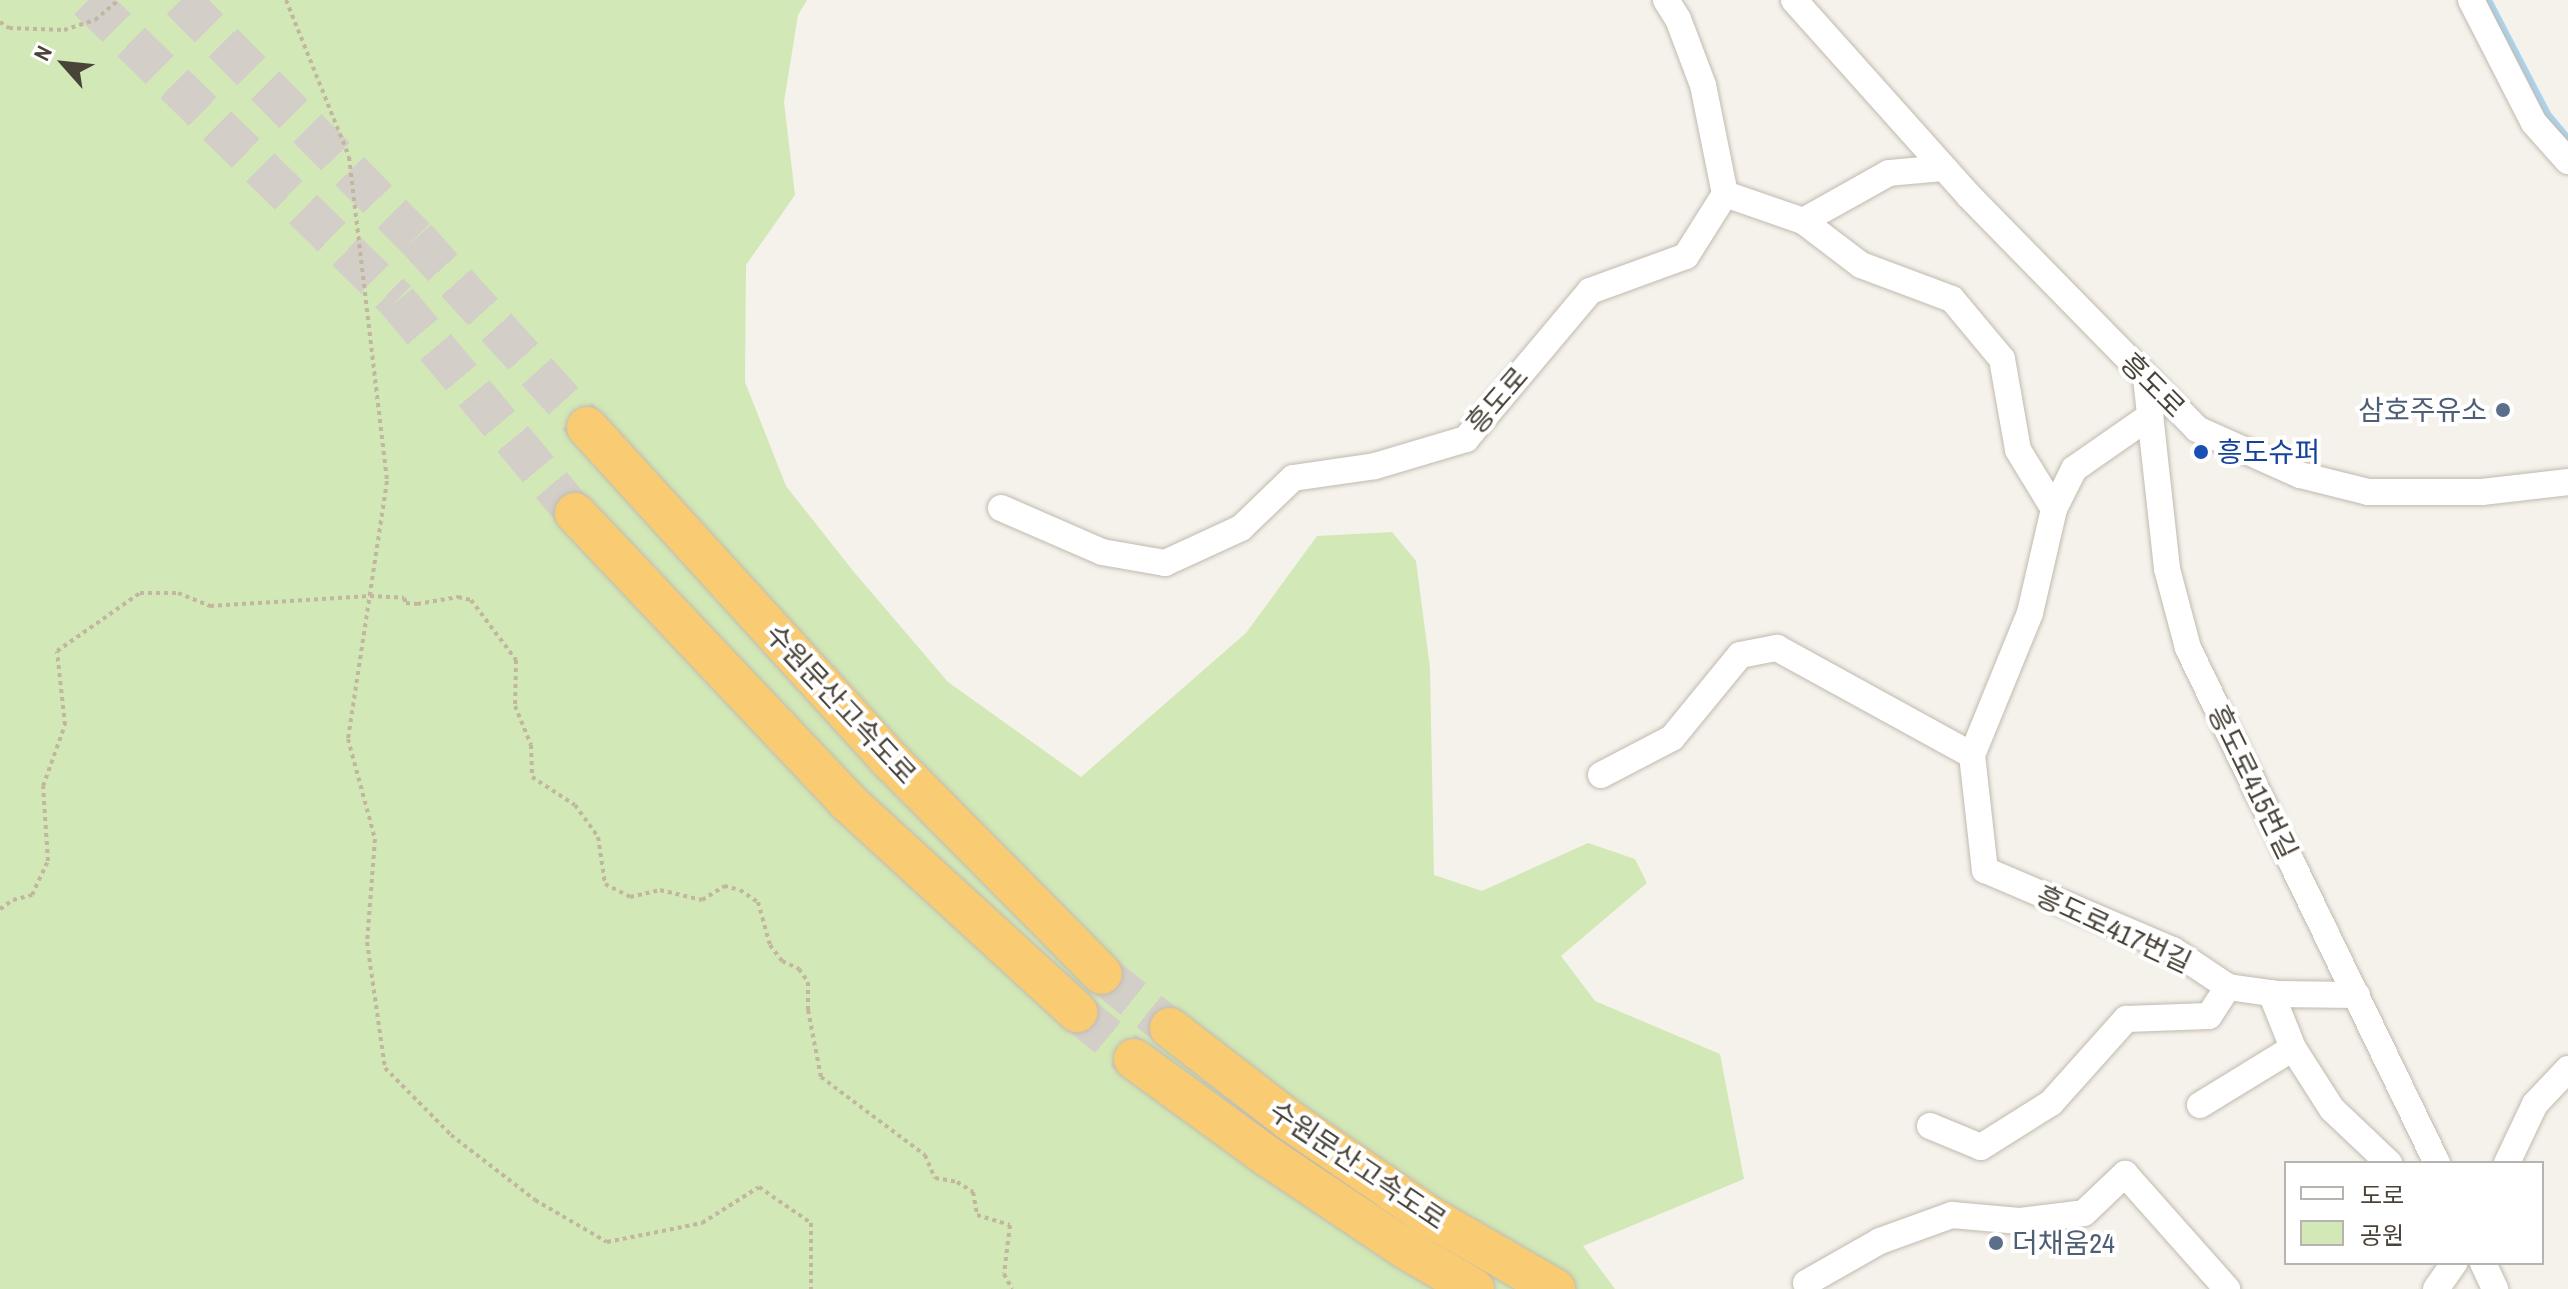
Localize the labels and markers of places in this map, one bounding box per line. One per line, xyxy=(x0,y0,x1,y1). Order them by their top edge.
place label: 삼호주유소 xyxy=(2358,393,2487,427)
marker: 삼호주유소 xyxy=(2494,401,2512,419)
place label: 흥도슈퍼 xyxy=(2217,435,2320,469)
marker: 흥도슈퍼 xyxy=(2192,443,2210,461)
place label: 더채움24 xyxy=(2012,1226,2115,1260)
marker: 더채움24 xyxy=(1987,1234,2005,1252)

